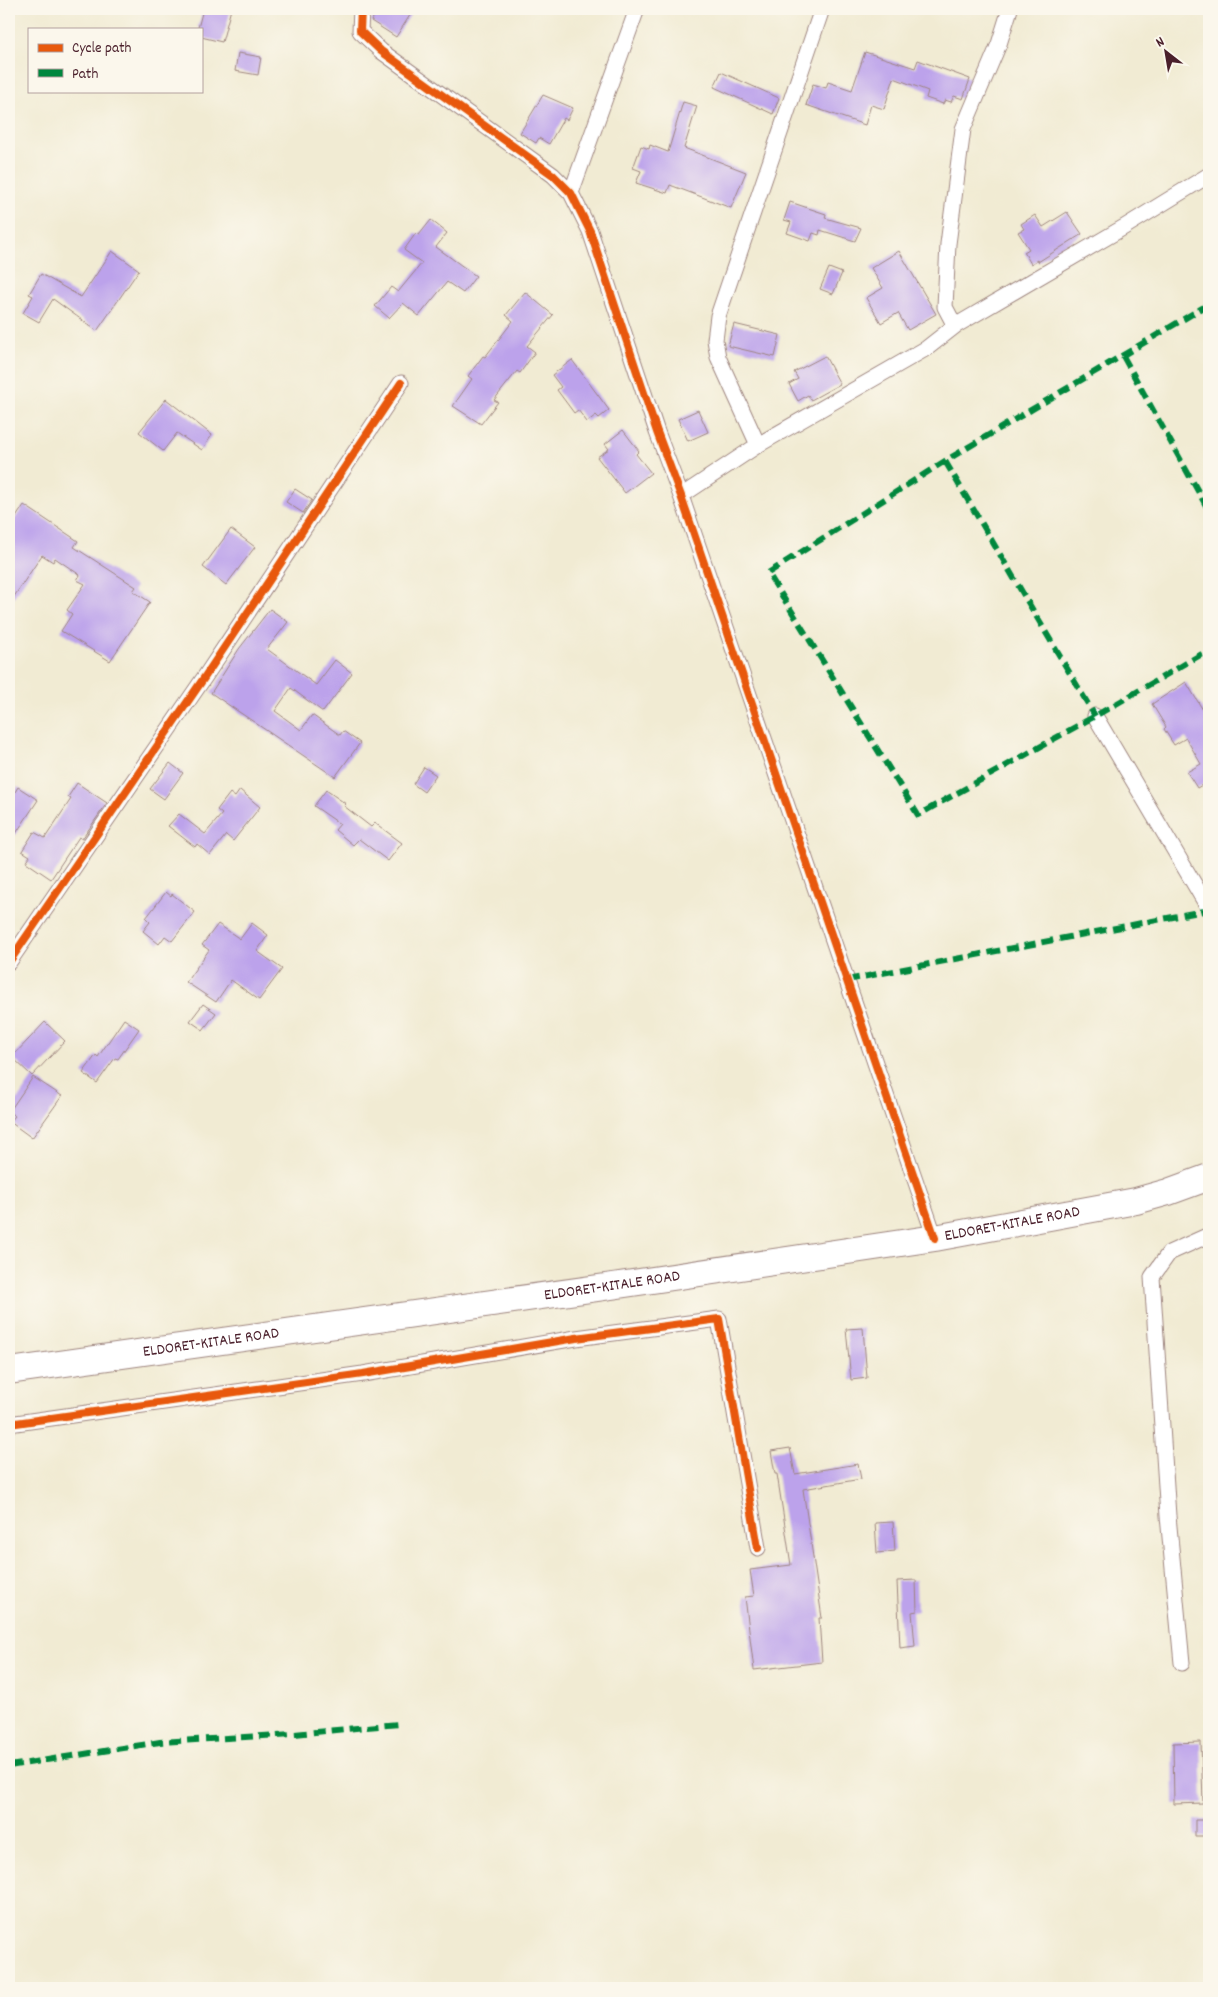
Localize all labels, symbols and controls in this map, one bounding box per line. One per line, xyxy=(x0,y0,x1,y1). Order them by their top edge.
legend xyxy=(28,28,202,92)
north arrow xyxy=(1140,28,1190,78)
text: N xyxy=(1152,32,1169,53)
text: Cycle path xyxy=(72,38,132,60)
text: Path xyxy=(72,64,98,86)
street label: ELDORET-KITALE ROAD xyxy=(943,1200,1082,1248)
street label: ELDORET-KITALE ROAD xyxy=(542,1265,682,1307)
street label: ELDORET-KITALE ROAD xyxy=(141,1322,281,1363)

